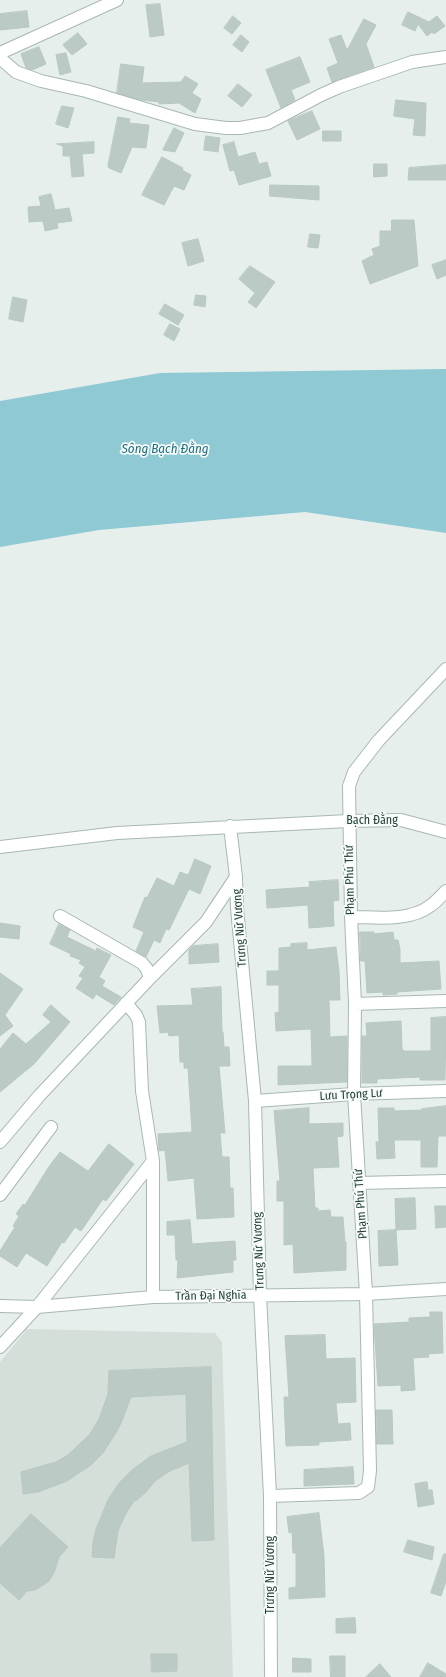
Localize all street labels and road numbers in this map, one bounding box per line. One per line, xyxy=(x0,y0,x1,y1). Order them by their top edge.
street label: Bạch Đằng xyxy=(346,814,398,828)
street label: Phạm Phú Thứ xyxy=(342,845,358,915)
street label: Trưng Nữ Vương xyxy=(230,888,250,968)
street label: Lưu Trọng Lư xyxy=(319,1086,383,1104)
street label: Phạm Phú Thứ xyxy=(351,1168,371,1240)
street label: Trưng Nữ Vương xyxy=(250,1212,268,1290)
street label: Trần Đại Nghĩa xyxy=(175,1288,247,1304)
street label: Trưng Nữ Vương xyxy=(264,1536,278,1614)

